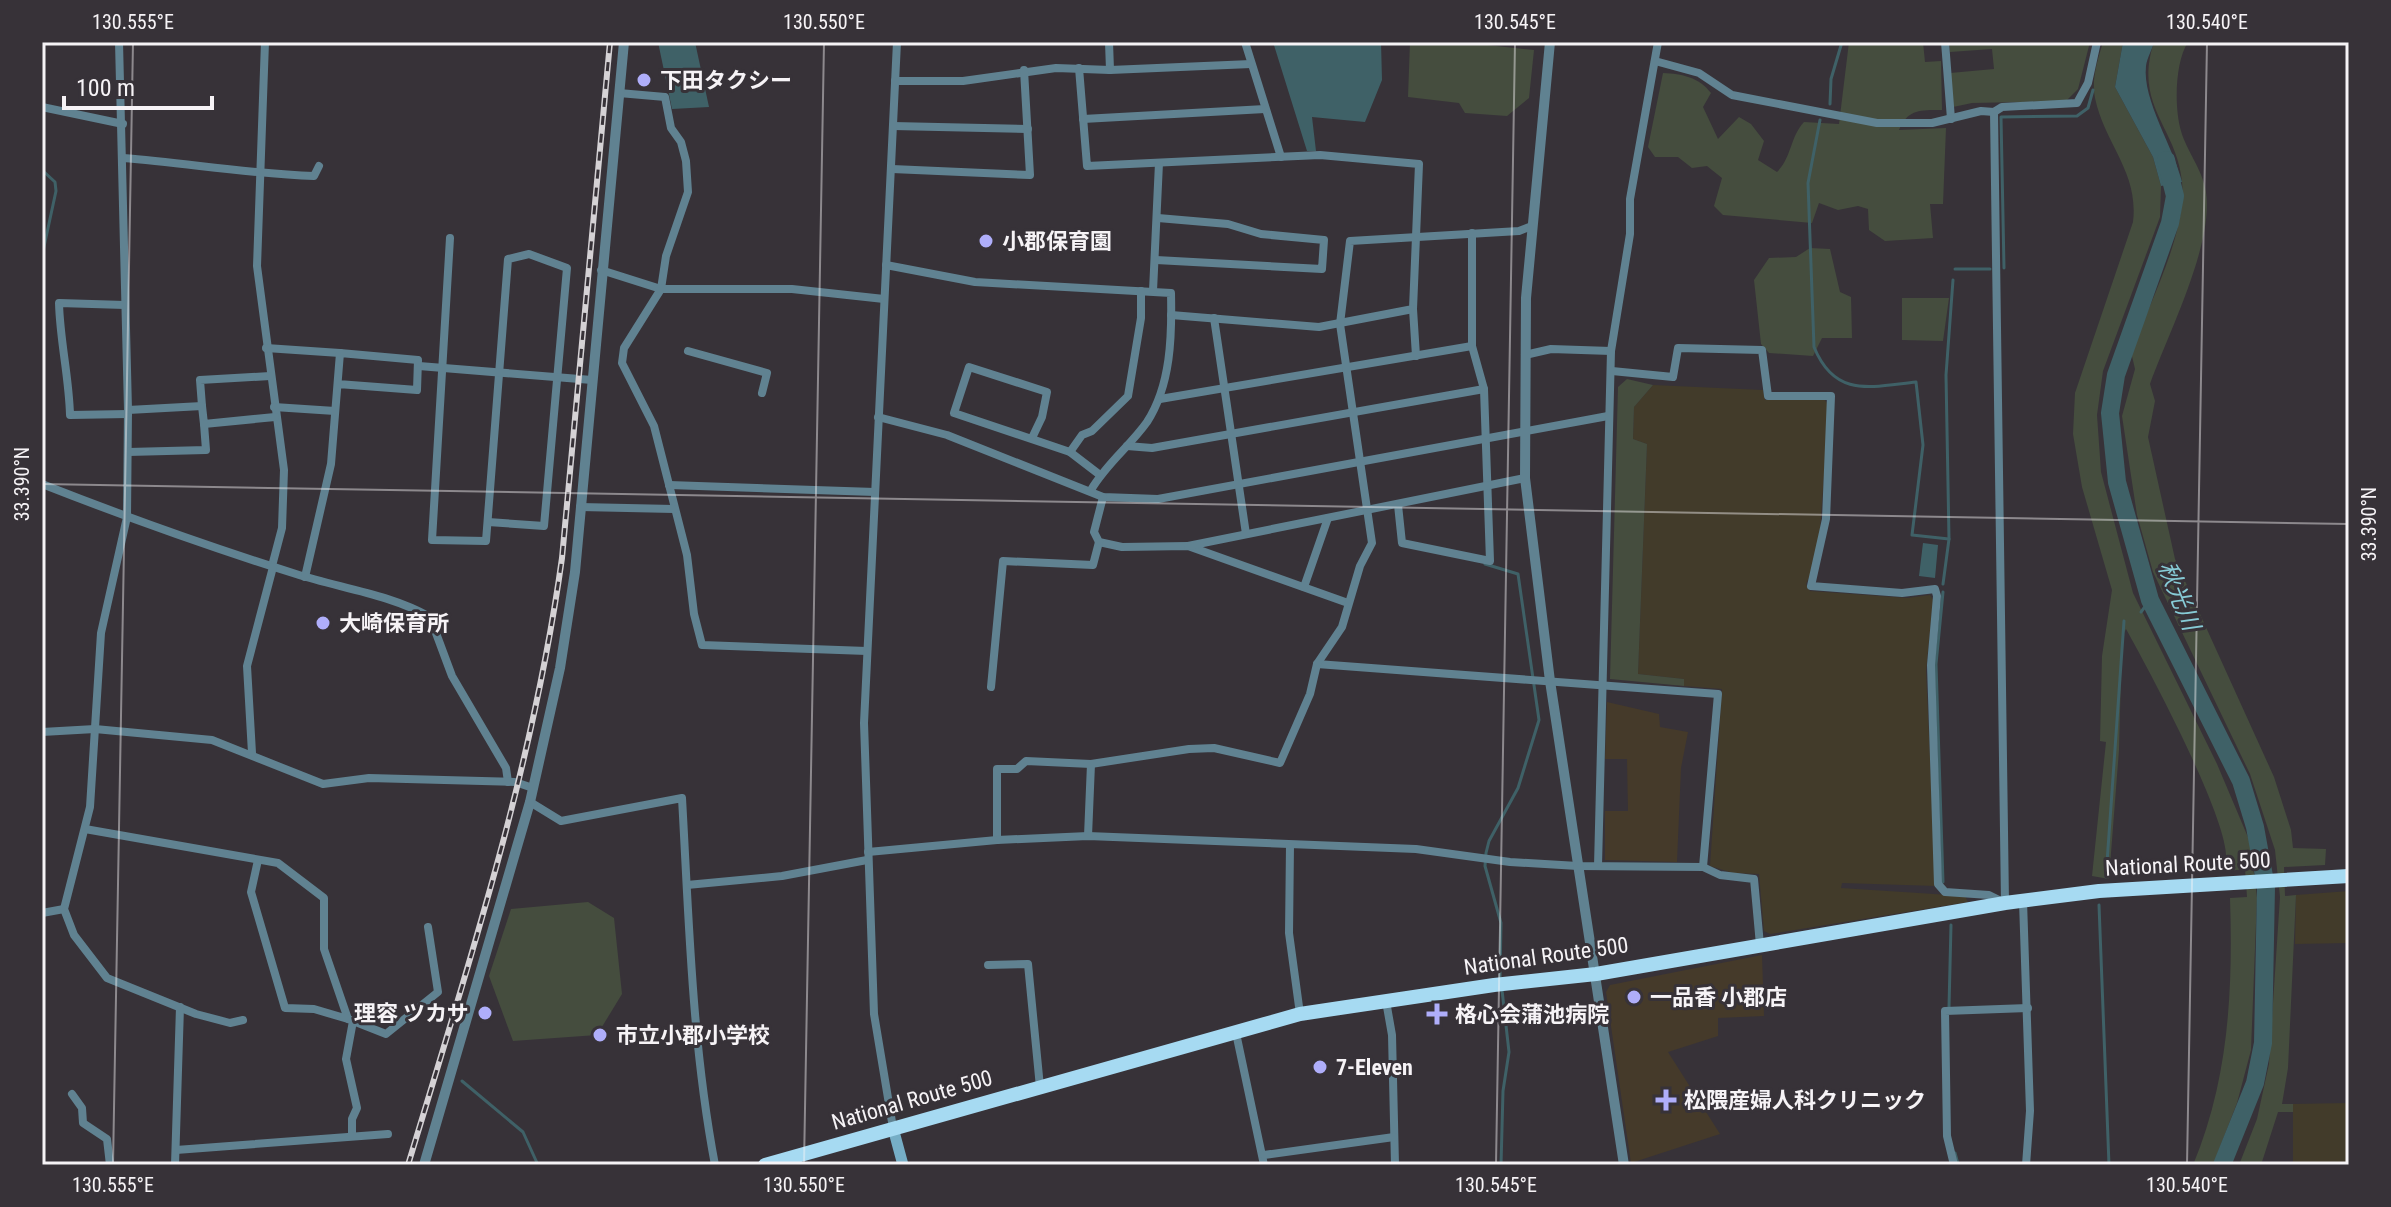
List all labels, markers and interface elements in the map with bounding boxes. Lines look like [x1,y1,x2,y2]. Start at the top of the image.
text: 130.555°E [92,10,174,34]
text: 130.550°E [783,10,865,34]
text: 130.545°E [1474,10,1556,34]
text: 130.540°E [2166,10,2248,34]
scale bar [64,60,212,110]
place label: 下田タクシー [660,68,792,93]
marker: 下田タクシー [635,71,653,89]
text: 100 m [76,74,135,102]
place label: 小郡保育園 [1002,229,1112,254]
marker: 小郡保育園 [977,232,995,250]
text: 33.390°N [10,447,34,521]
text: 33.390°N [2357,487,2381,561]
water label: 秋光川 [2153,557,2207,637]
place label: 大崎保育所 [339,611,449,636]
marker: 大崎保育所 [314,614,332,632]
street label: National Route 500 [2105,847,2271,881]
street label: National Route 500 [1462,932,1630,980]
place label: 一品香 小郡店 [1650,985,1787,1010]
marker: 一品香 小郡店 [1625,988,1643,1006]
place label: 理容 ツカサ [354,1001,469,1026]
place label: 格心会蒲池病院 [1455,1002,1609,1027]
marker: 格心会蒲池病院 [1426,1003,1448,1025]
marker: 理容 ツカサ [476,1004,494,1022]
place label: 市立小郡小学校 [616,1023,770,1048]
marker: 市立小郡小学校 [591,1026,609,1044]
place label: 7-Eleven [1336,1055,1413,1080]
marker: 7-Eleven [1311,1058,1329,1076]
street label: National Route 500 [829,1065,995,1135]
place label: 松隈産婦人科クリニック [1684,1088,1926,1113]
marker: 松隈産婦人科クリニック [1655,1089,1677,1111]
text: 130.555°E [72,1173,154,1197]
text: 130.550°E [763,1173,845,1197]
text: 130.545°E [1455,1173,1537,1197]
text: 130.540°E [2146,1173,2228,1197]

